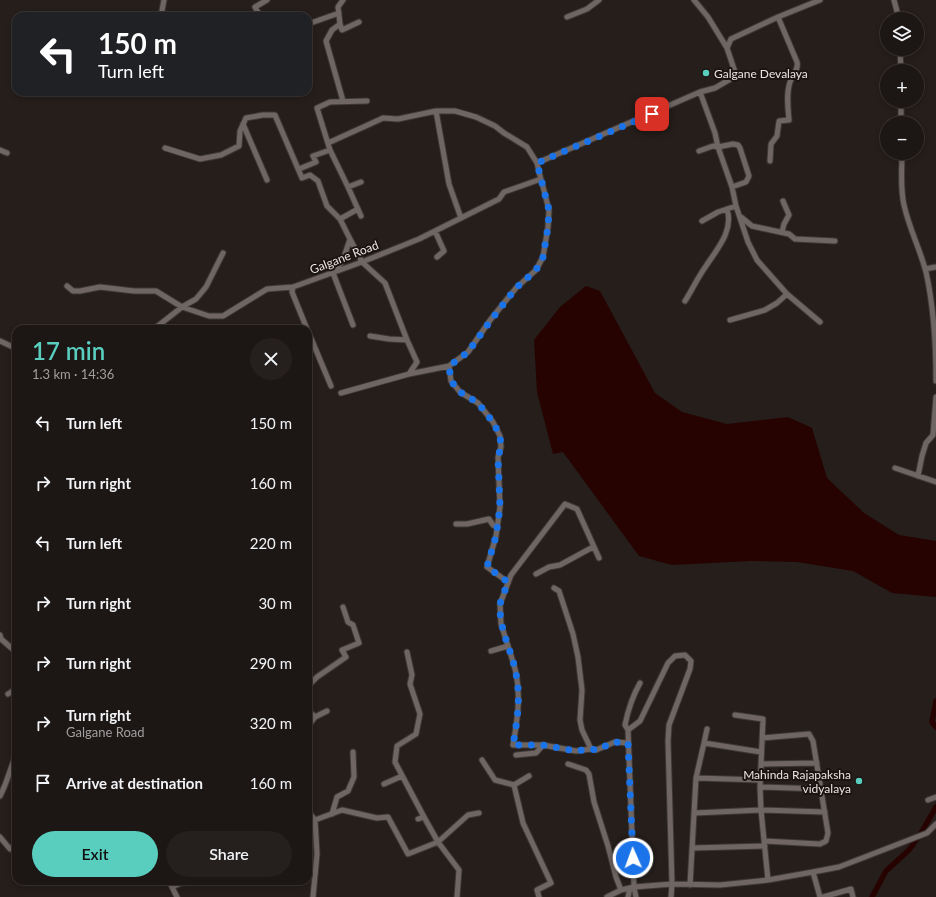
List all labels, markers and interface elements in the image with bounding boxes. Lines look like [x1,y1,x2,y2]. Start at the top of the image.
map controls [880,12,924,160]
button: layers [880,12,924,56]
text: 150 m [98,26,177,60]
icon: left [32,28,84,80]
text: Turn left [98,60,164,82]
button: + [880,64,924,108]
place label: Galgane Devalaya [714,66,808,81]
marker: Galgane Devalaya [701,68,711,78]
pin [635,97,669,131]
icon: arrive [641,103,663,125]
button: − [880,116,924,160]
street label: Galgane Road [307,237,381,277]
text: 17 min [32,336,105,365]
button: close [250,338,292,380]
text: 1.3 km · 14:36 [32,366,114,382]
icon: left [32,412,54,434]
text: Turn left [66,414,122,432]
text: 150 m [250,414,292,432]
icon: right [32,472,54,494]
text: Turn right [66,474,131,492]
text: 160 m [250,474,292,492]
icon: left [32,532,54,554]
text: Turn left [66,534,122,552]
text: 220 m [250,534,292,552]
icon: right [32,592,54,614]
text: Turn right [66,594,131,612]
text: 30 m [258,594,292,612]
icon: right [32,652,54,674]
text: Turn right [66,654,131,672]
text: 290 m [250,654,292,672]
text: Turn right [66,706,131,724]
icon: right [32,712,54,734]
text: 320 m [250,714,292,732]
text: Galgane Road [66,724,145,740]
place label: Mahinda Rajapaksha vidyalaya [743,767,851,796]
icon: arrive [32,772,54,794]
text: Arrive at destination [66,774,203,792]
text: 160 m [250,774,292,792]
marker: Mahinda Rajapaksha vidyalaya [854,776,864,786]
button: Exit [32,831,158,877]
button: Share [166,831,292,877]
position arrow [612,837,654,879]

